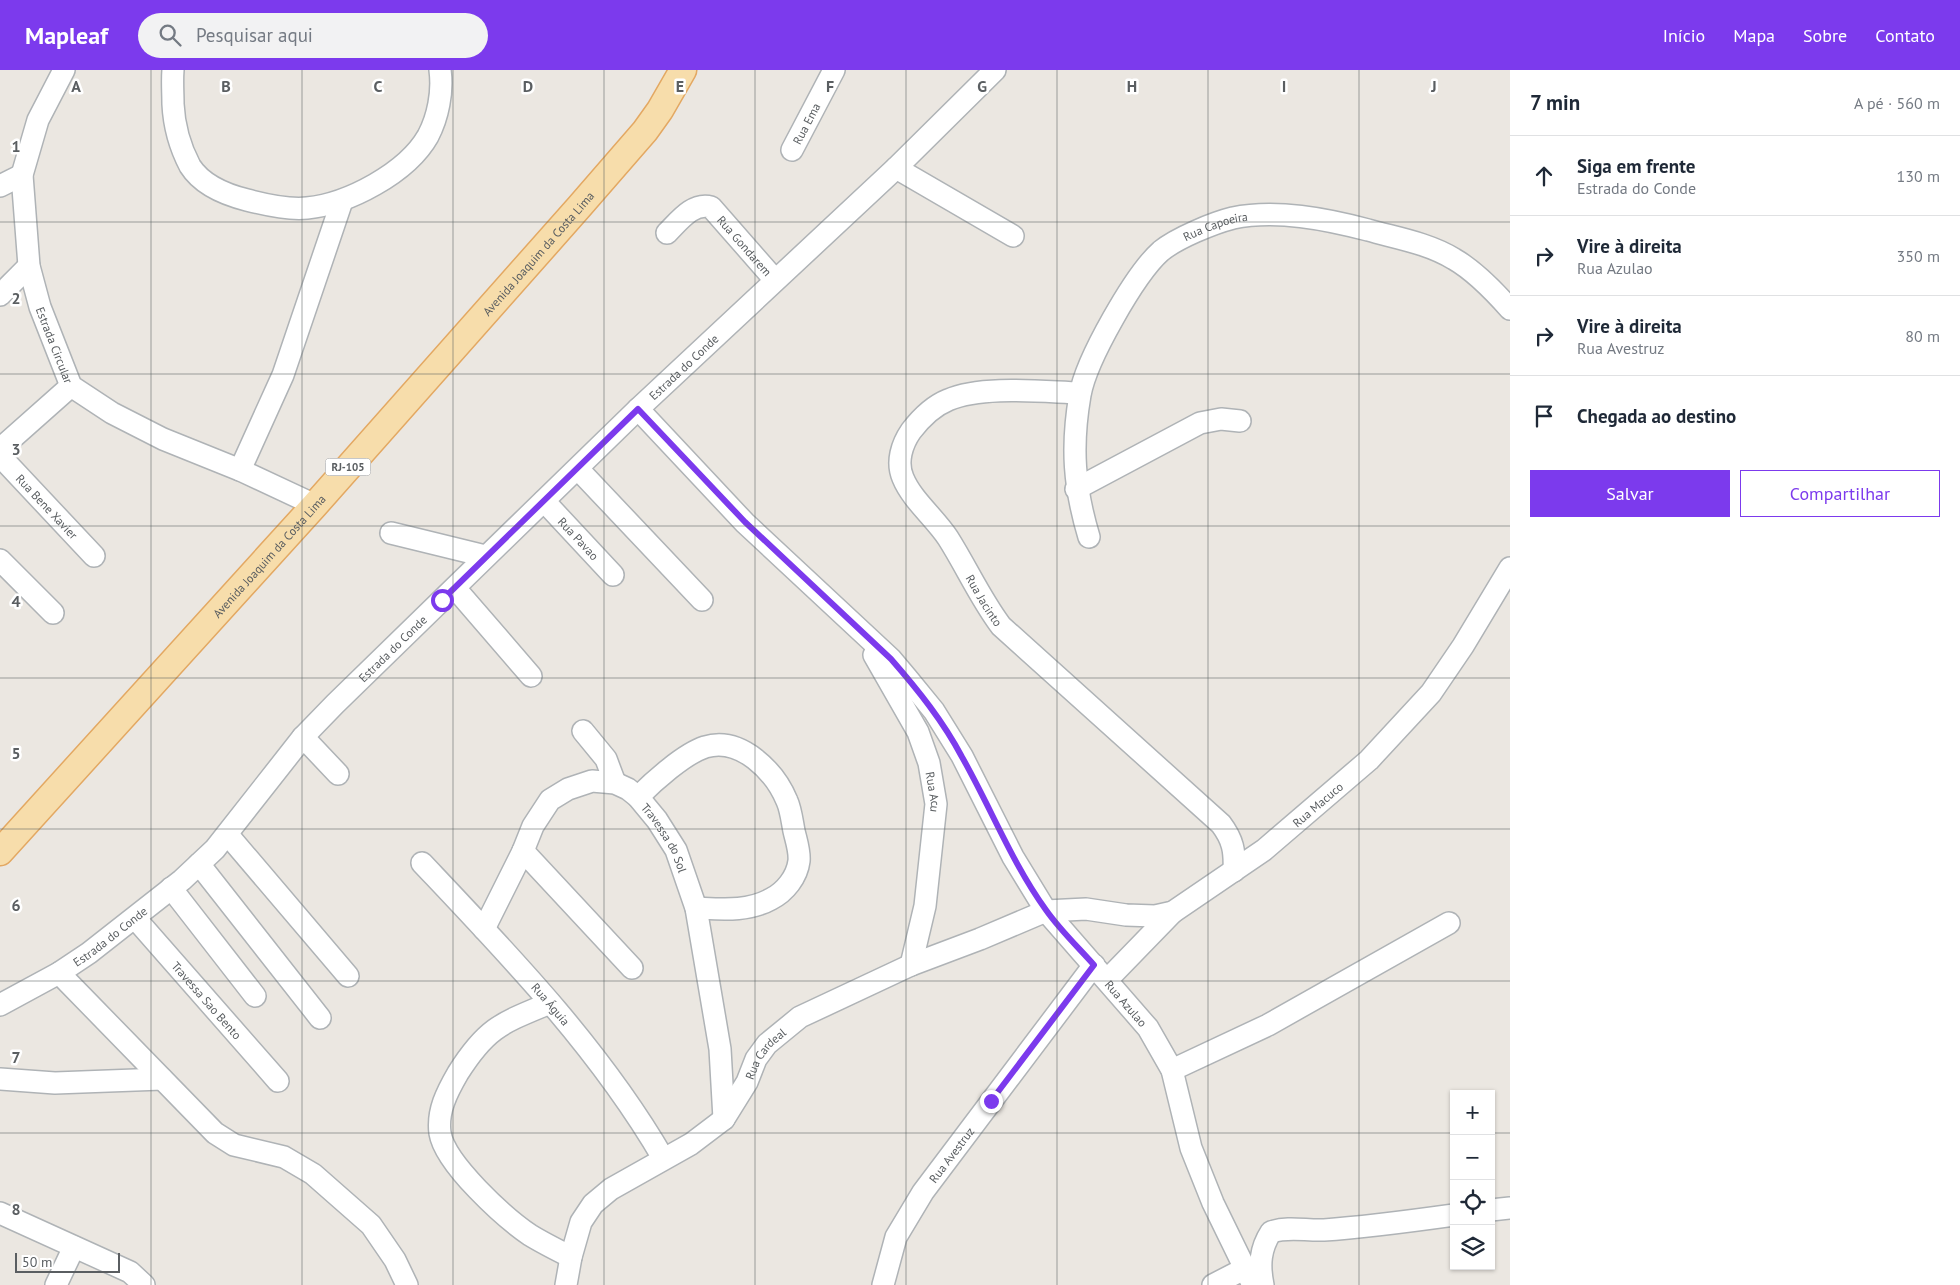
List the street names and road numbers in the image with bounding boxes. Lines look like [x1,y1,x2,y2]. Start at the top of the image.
street label: Rua Ema [789,100,823,147]
street label: Avenida Joaquim da Costa Lima [479,188,597,318]
street label: Rua Capoeira [1180,208,1249,244]
street label: Rua Gondarem [714,212,775,279]
street label: Estrada Circular [33,304,77,385]
street label: Estrada do Conde [646,331,721,403]
road number: RJ-105 [326,458,370,476]
street label: Rua Bene Xavier [13,471,81,542]
street label: Avenida Joaquim da Costa Lima [209,491,328,620]
street label: Rua Pavao [555,514,602,563]
street label: Rua Jacinto [963,572,1006,629]
street label: Estrada do Conde [355,612,430,685]
street label: Rua Acu [923,771,944,813]
street label: Rua Macuco [1289,778,1346,830]
street label: Travessa do Sol [638,800,691,875]
street label: Estrada do Conde [70,903,150,969]
street label: Travessa Sao Bento [169,958,245,1042]
street label: Rua Azulao [1102,977,1151,1029]
street label: Rua Águia [529,979,573,1028]
street label: Rua Cardeal [741,1024,789,1081]
street label: Rua Avestruz [925,1124,977,1185]

